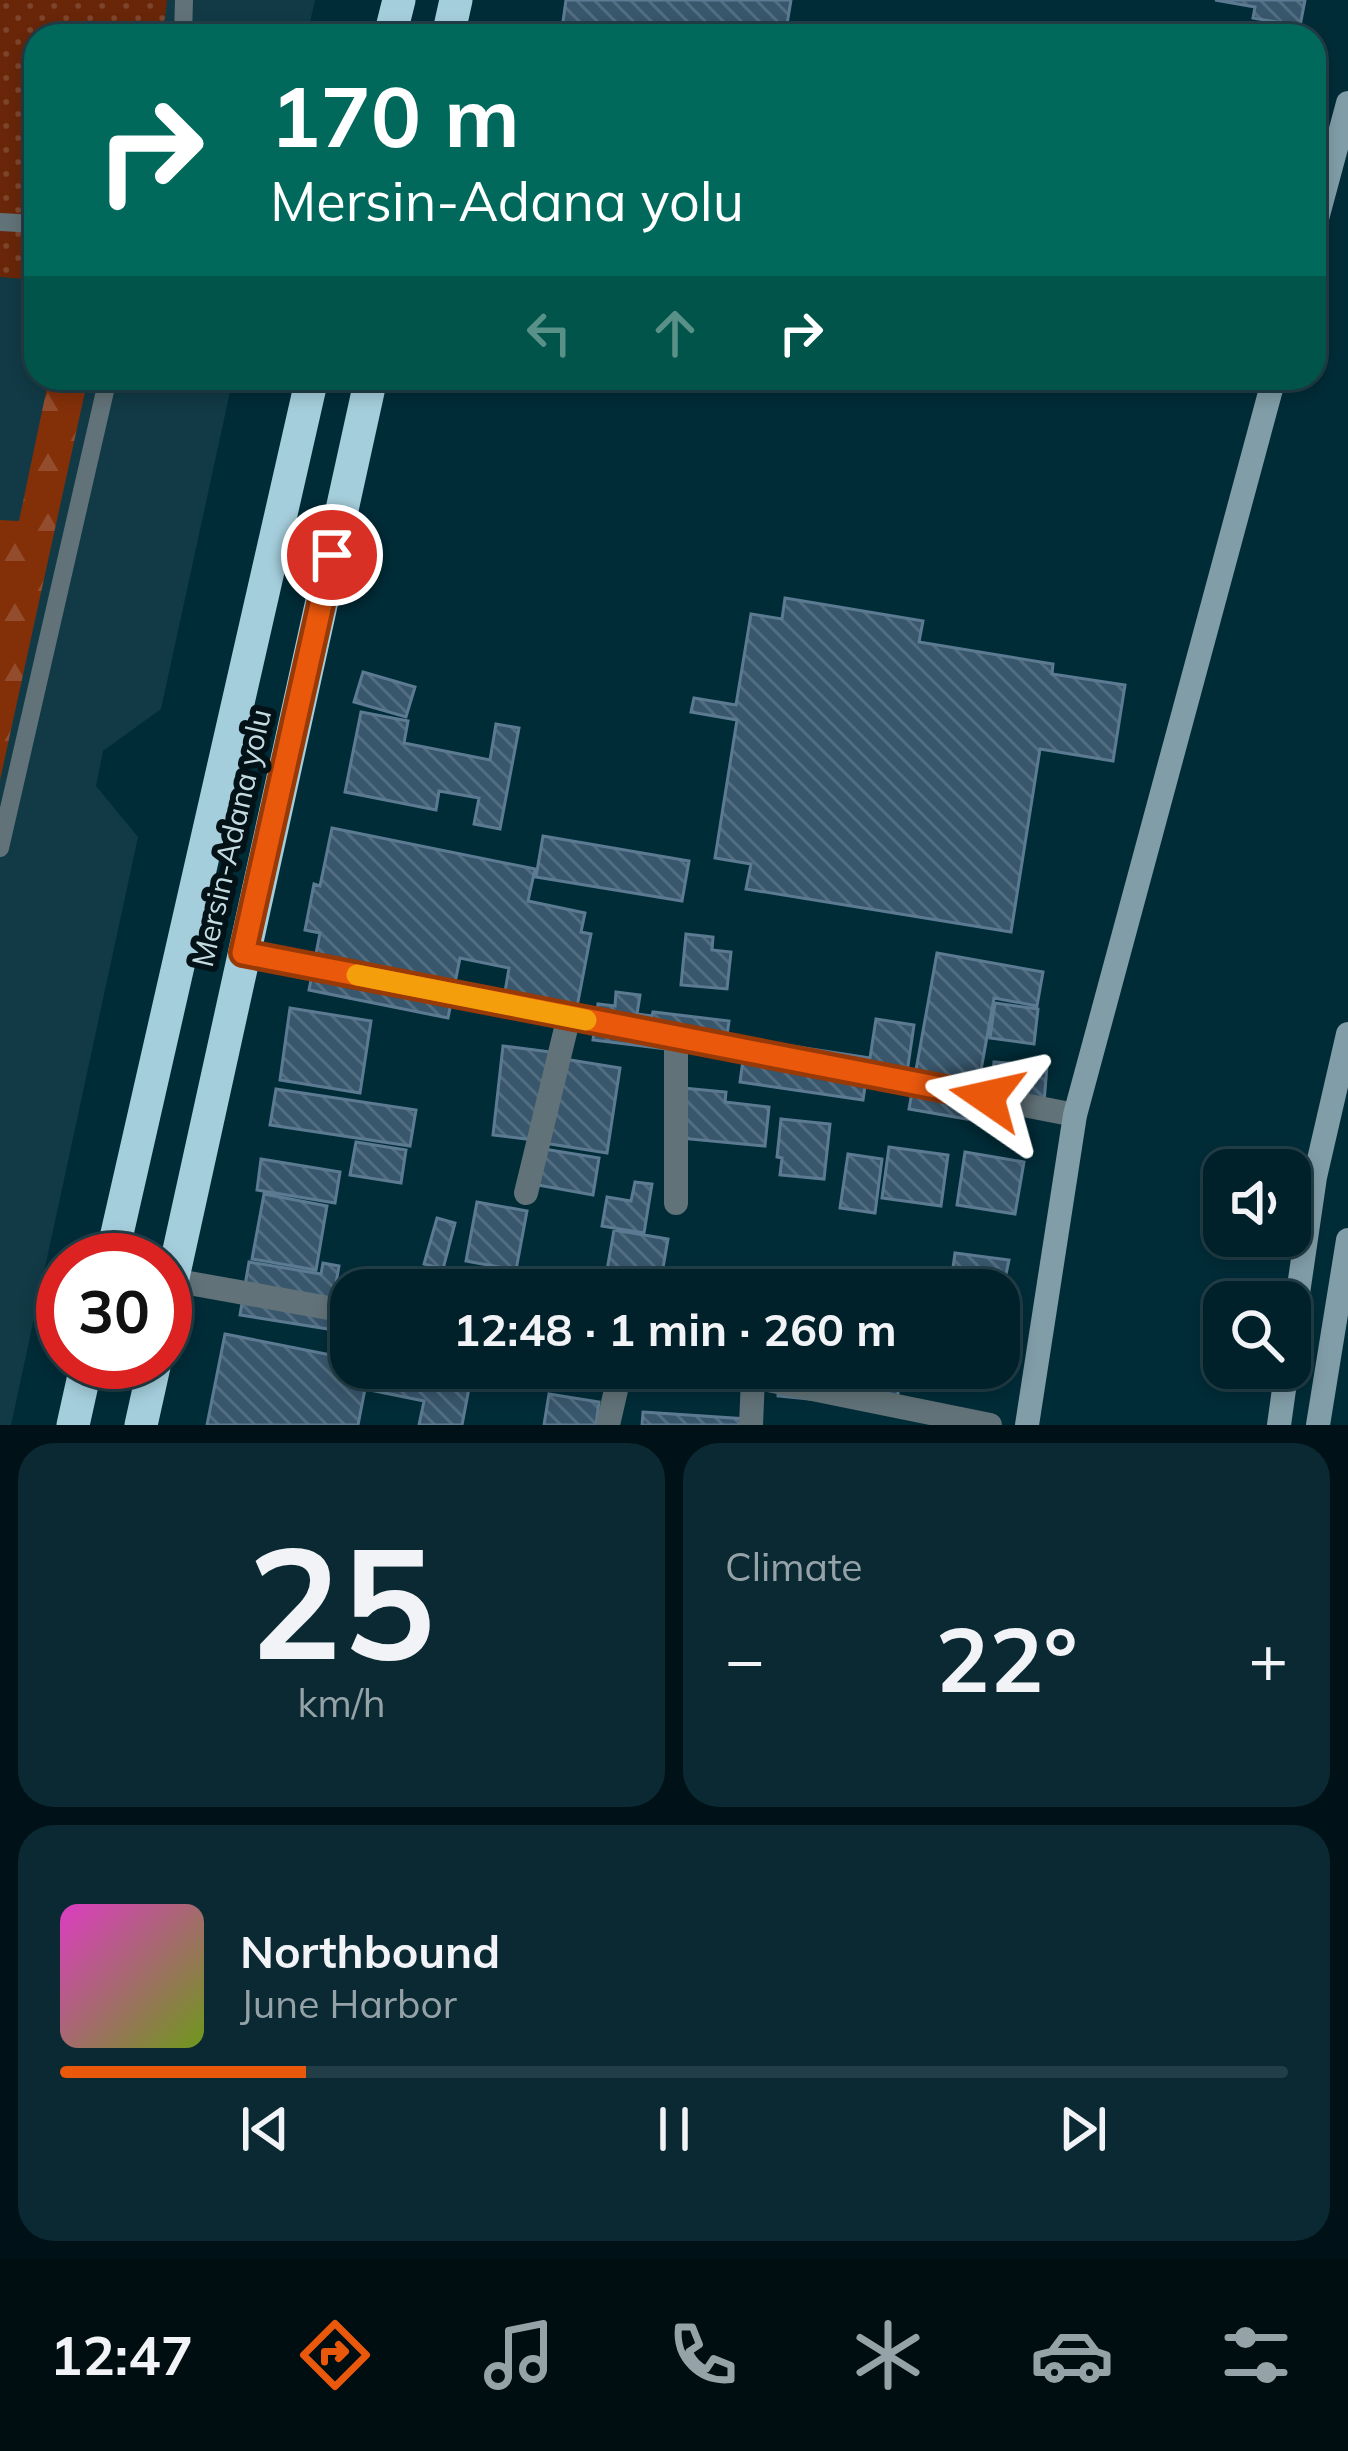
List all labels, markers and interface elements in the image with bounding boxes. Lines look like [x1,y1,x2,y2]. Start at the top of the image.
text: 170 m [270,63,520,168]
icon: right [72,72,228,228]
text: Mersin-Adana yolu [270,167,744,235]
icon: left [516,300,582,366]
icon: ahead [642,300,708,366]
icon: right [768,300,834,366]
pin [281,504,383,606]
icon: arrive [299,522,365,588]
street label: Mersin-Adana yolu [183,705,279,970]
position arrow [924,1034,1050,1160]
map controls [1203,1149,1311,1389]
button: sound [1203,1149,1311,1257]
speed limit sign: 30 [36,1233,192,1389]
button: search [1203,1281,1311,1389]
text: 12:48 · 1 min · 260 m [453,1301,897,1357]
text: 25 [248,1502,435,1698]
text: Climate [725,1542,863,1591]
text: 22° [935,1602,1078,1715]
text: − [725,1617,765,1700]
text: + [1248,1617,1288,1700]
text: km/h [297,1678,386,1727]
text: Northbound [240,1923,500,1979]
text: June Harbor [240,1979,457,2028]
icon: previous [232,2096,298,2162]
icon: pause [641,2096,707,2162]
icon: next [1050,2096,1116,2162]
icon: directions [293,2313,377,2397]
icon: music [477,2313,561,2397]
icon: phone [661,2313,745,2397]
icon: climate [846,2313,930,2397]
icon: car [1030,2313,1114,2397]
icon: filters [1214,2313,1298,2397]
text: 12:47 [50,2321,193,2389]

